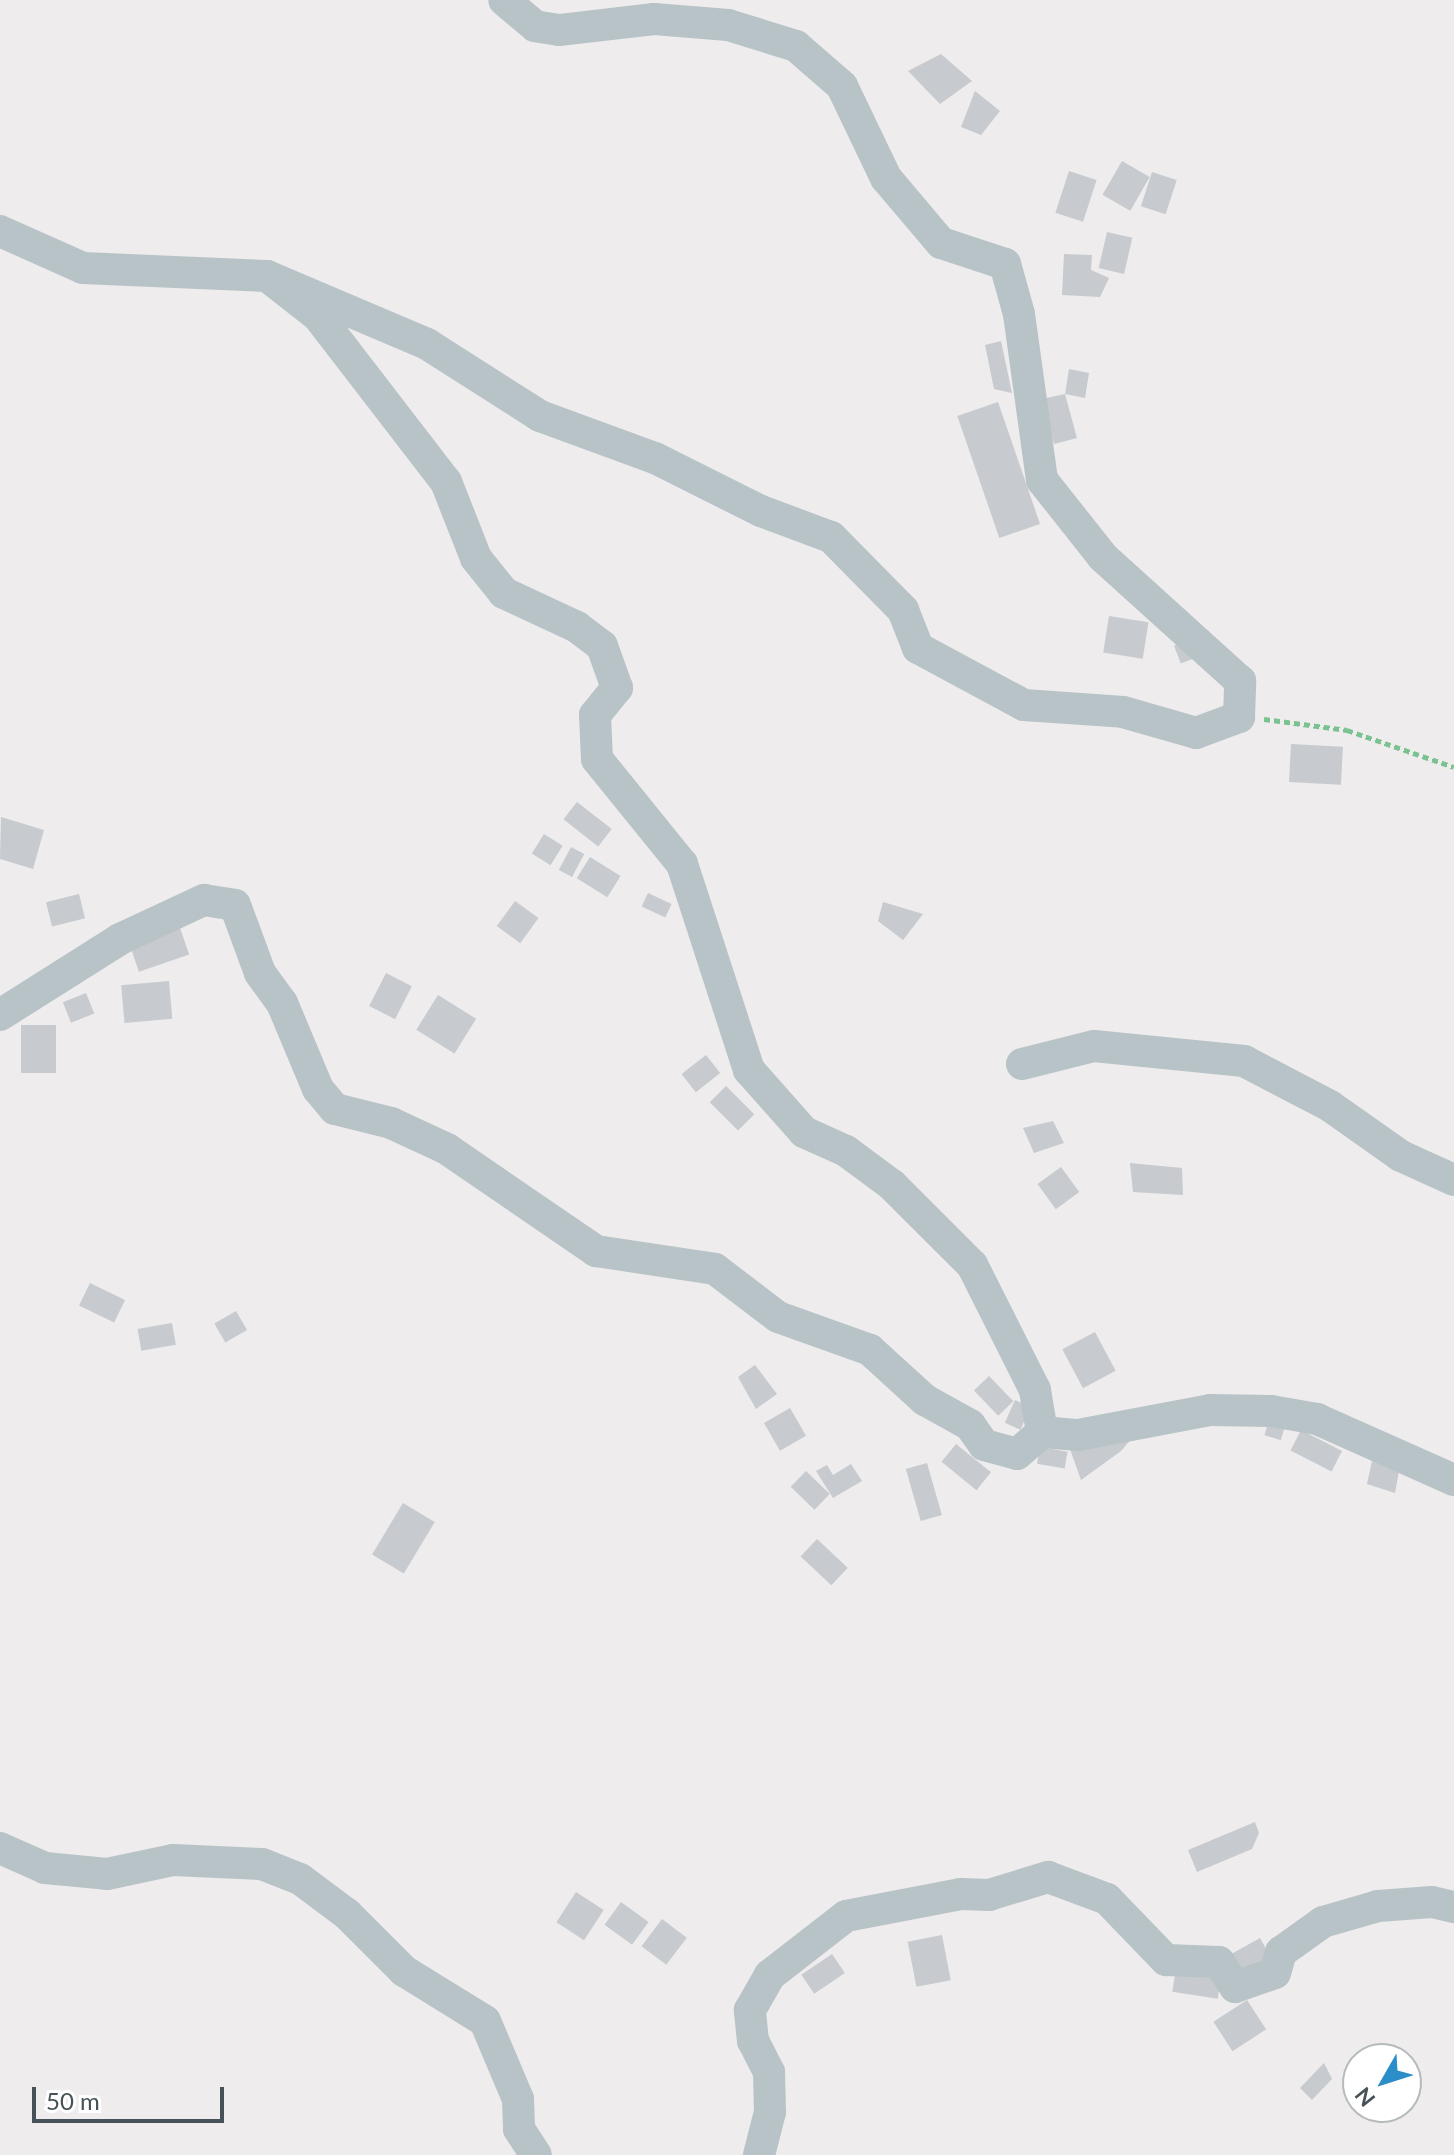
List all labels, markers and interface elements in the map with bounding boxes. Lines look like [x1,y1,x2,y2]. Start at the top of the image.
north arrow [1342,2043,1422,2123]
scale bar [36,2071,228,2121]
text: N [1349,2082,1380,2112]
text: 50 m [46,2086,100,2115]

